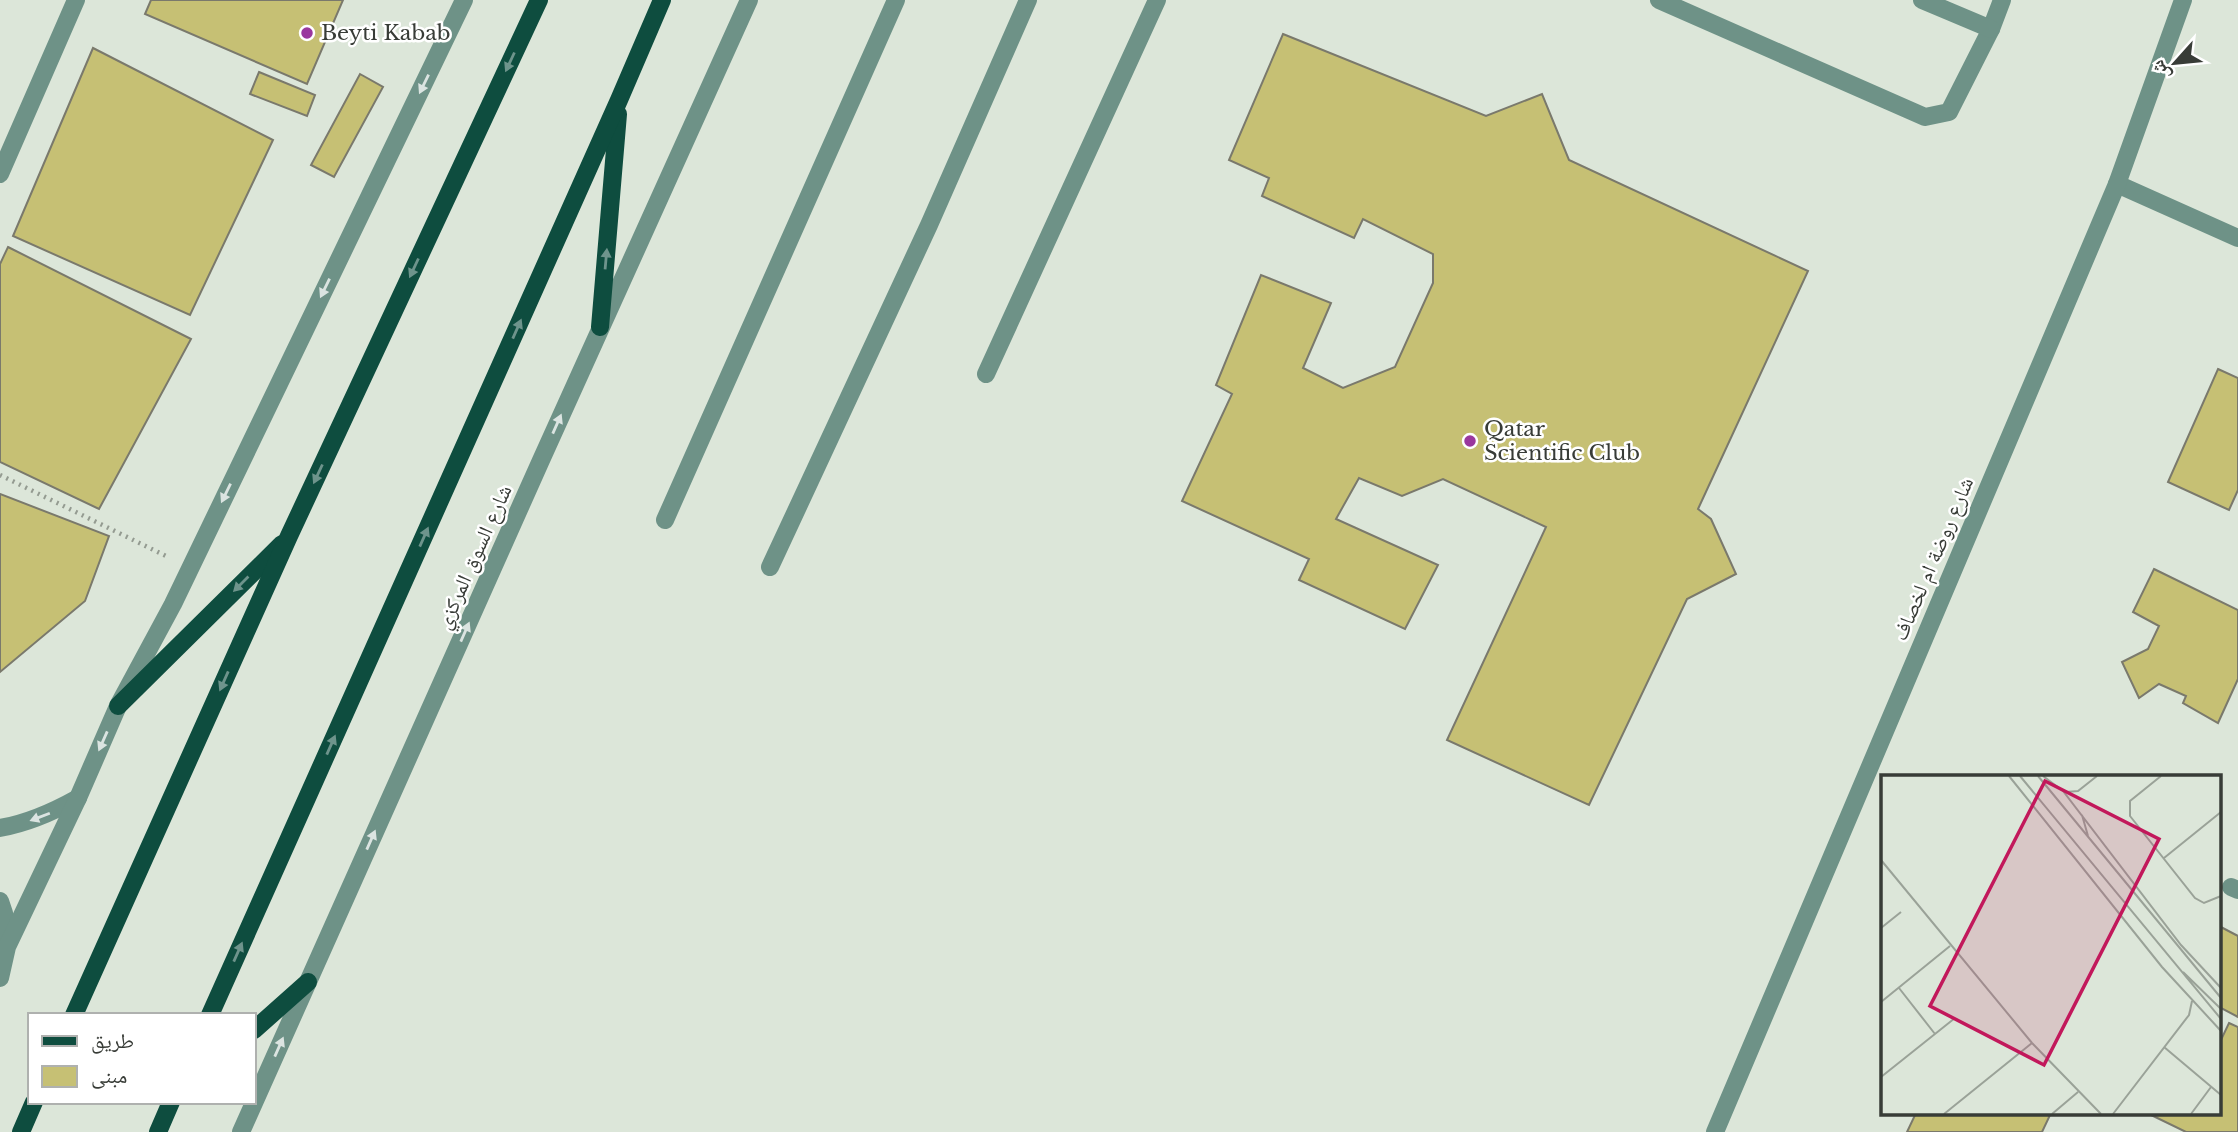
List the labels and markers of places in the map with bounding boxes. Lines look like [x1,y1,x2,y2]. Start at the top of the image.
place label: Beyti Kabab [321,20,451,46]
marker: Beyti Kabab [299,25,315,41]
place label: Qatar Scientific Club [1484,416,1640,466]
marker: Qatar Scientific Club [1462,433,1478,449]

